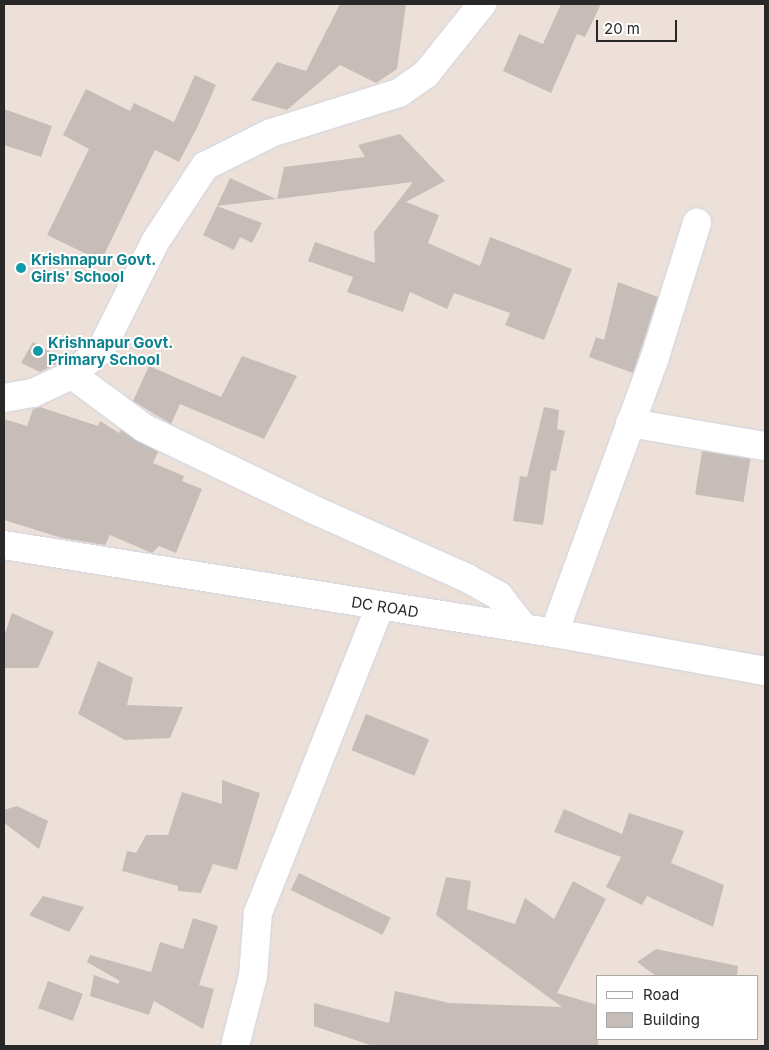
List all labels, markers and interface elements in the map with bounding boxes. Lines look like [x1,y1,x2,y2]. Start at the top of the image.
scale bar [599,10,680,42]
text: 20 m [604,19,640,38]
place label: Krishnapur Govt. Girls' School [31,250,156,285]
marker: Krishnapur Govt. Girls' School [15,262,27,274]
place label: Krishnapur Govt. Primary School [48,333,173,368]
marker: Krishnapur Govt. Primary School [32,345,44,357]
street label: DC ROAD [350,593,420,621]
legend [596,975,759,1040]
text: Road [643,985,679,1004]
text: Building [643,1010,700,1029]

